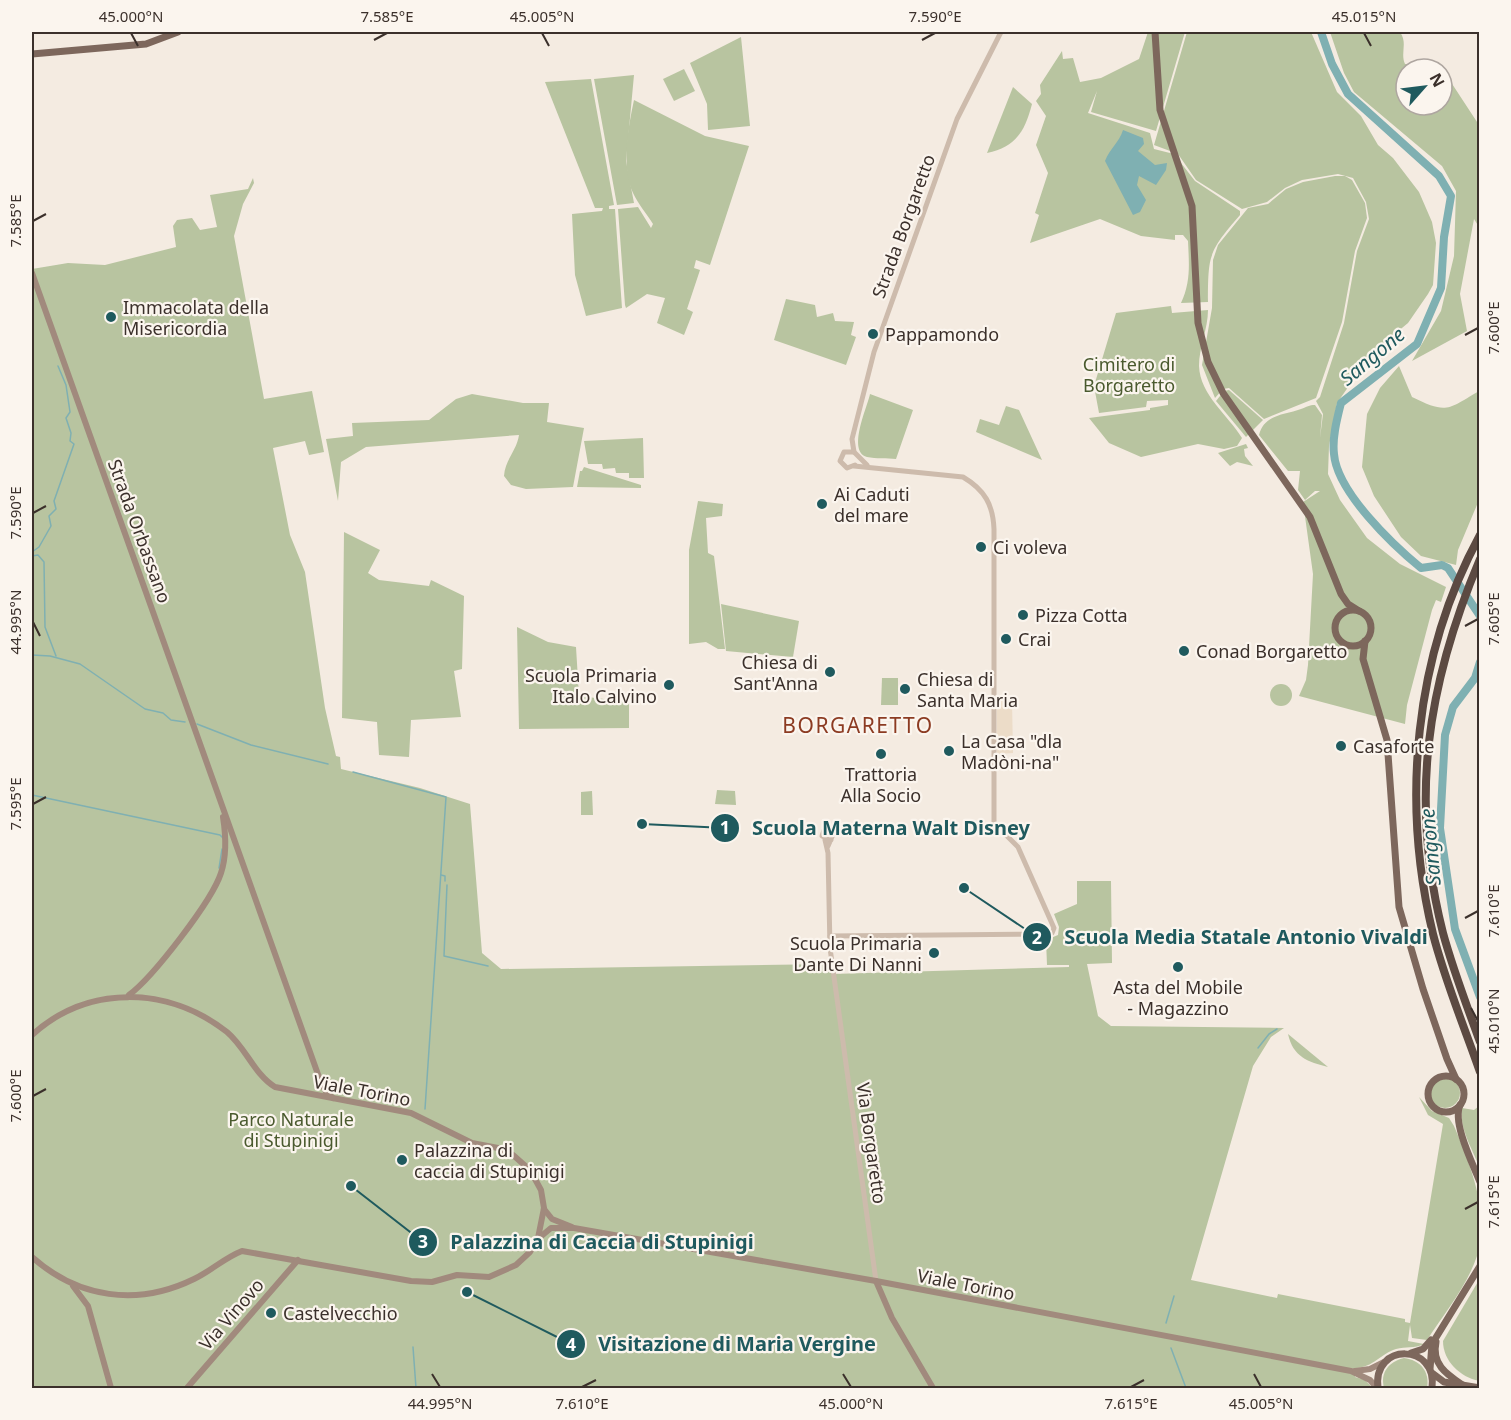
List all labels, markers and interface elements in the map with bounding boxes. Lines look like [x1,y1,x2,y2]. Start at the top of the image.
text: 45.000°N [99,6,163,26]
text: 7.585°E [360,6,414,26]
text: 45.005°N [510,6,574,26]
text: 7.590°E [908,6,962,26]
text: 45.015°N [1332,6,1396,26]
north arrow [1394,57,1454,117]
text: N [1424,69,1450,91]
street label: Strada Borgaretto [866,151,940,301]
text: 7.585°E [5,194,25,248]
place label: Immacolata della Misericordia [123,295,269,340]
text: 7.600°E [1483,301,1503,355]
marker: Immacolata della Misericordia [104,310,118,324]
water label: Sangone [1334,321,1410,391]
place label: Pappamondo [885,322,999,346]
marker: Pappamondo [866,327,880,341]
park label: Cimitero di Borgaretto [1083,352,1175,397]
street label: Strada Orbassano [103,456,177,606]
place label: Ai Caduti del mare [834,482,910,527]
text: 7.590°E [5,486,25,540]
marker: Ai Caduti del mare [815,497,829,511]
place label: Ci voleva [993,535,1067,559]
marker: Ci voleva [974,540,988,554]
text: 44.995°N [5,590,25,654]
text: 7.605°E [1483,592,1503,646]
place label: Pizza Cotta [1035,603,1128,627]
marker: Pizza Cotta [1016,608,1030,622]
place label: Crai [1018,627,1051,651]
marker: Crai [999,632,1013,646]
place label: Conad Borgaretto [1196,639,1347,663]
marker: Conad Borgaretto [1177,644,1191,658]
place label: Chiesa di Sant'Anna [733,650,818,695]
place label: Scuola Primaria Italo Calvino [525,663,657,708]
marker: Chiesa di Sant'Anna [823,665,837,679]
place label: Chiesa di Santa Maria [917,667,1018,712]
marker: Scuola Primaria Italo Calvino [662,678,676,692]
marker: Chiesa di Santa Maria [898,682,912,696]
district label: BORGARETTO [782,711,934,739]
place label: La Casa "dla Madòni-na" [961,729,1062,774]
place label: Casaforte [1353,734,1434,758]
marker: Casaforte [1334,739,1348,753]
marker: La Casa "dla Madòni-na" [942,744,956,758]
marker: Trattoria Alla Socio [874,747,888,761]
place label: Trattoria Alla Socio [841,762,921,807]
text: 7.595°E [5,777,25,831]
water label: Sangone [1413,807,1447,887]
callout: Scuola Materna Walt Disney [710,809,1042,847]
text: Scuola Materna Walt Disney [752,814,1031,841]
text: 1 [720,815,730,839]
text: 7.610°E [1483,884,1503,938]
callout: Scuola Media Statale Antonio Vivaldi [1022,918,1440,956]
text: Scuola Media Statale Antonio Vivaldi [1064,923,1428,950]
text: 2 [1032,925,1042,949]
place label: Scuola Primaria Dante Di Nanni [790,931,922,976]
marker: Scuola Primaria Dante Di Nanni [927,946,941,960]
marker: Asta del Mobile - Magazzino [1171,960,1185,974]
place label: Asta del Mobile - Magazzino [1113,975,1243,1020]
text: 45.010°N [1483,989,1503,1053]
text: 7.600°E [5,1069,25,1123]
street label: Viale Torino [311,1069,413,1111]
street label: Via Borgaretto [852,1081,892,1205]
park label: Parco Naturale di Stupinigi [228,1107,354,1152]
place label: Palazzina di caccia di Stupinigi [414,1138,565,1183]
marker: Palazzina di caccia di Stupinigi [395,1153,409,1167]
text: 7.615°E [1483,1175,1503,1229]
callout: Palazzina di Caccia di Stupinigi [408,1223,765,1261]
text: Palazzina di Caccia di Stupinigi [450,1228,754,1255]
text: 3 [418,1229,428,1253]
street label: Viale Torino [915,1263,1017,1305]
street label: Via Vinovo [193,1273,269,1355]
place label: Castelvecchio [283,1301,398,1325]
marker: Castelvecchio [264,1306,278,1320]
callout: Visitazione di Maria Vergine [556,1325,888,1363]
text: Visitazione di Maria Vergine [598,1330,876,1357]
text: 4 [566,1332,576,1356]
text: 44.995°N [408,1393,472,1413]
text: 7.610°E [555,1393,609,1413]
text: 45.000°N [819,1393,883,1413]
text: 7.615°E [1104,1393,1158,1413]
text: 45.005°N [1229,1393,1293,1413]

